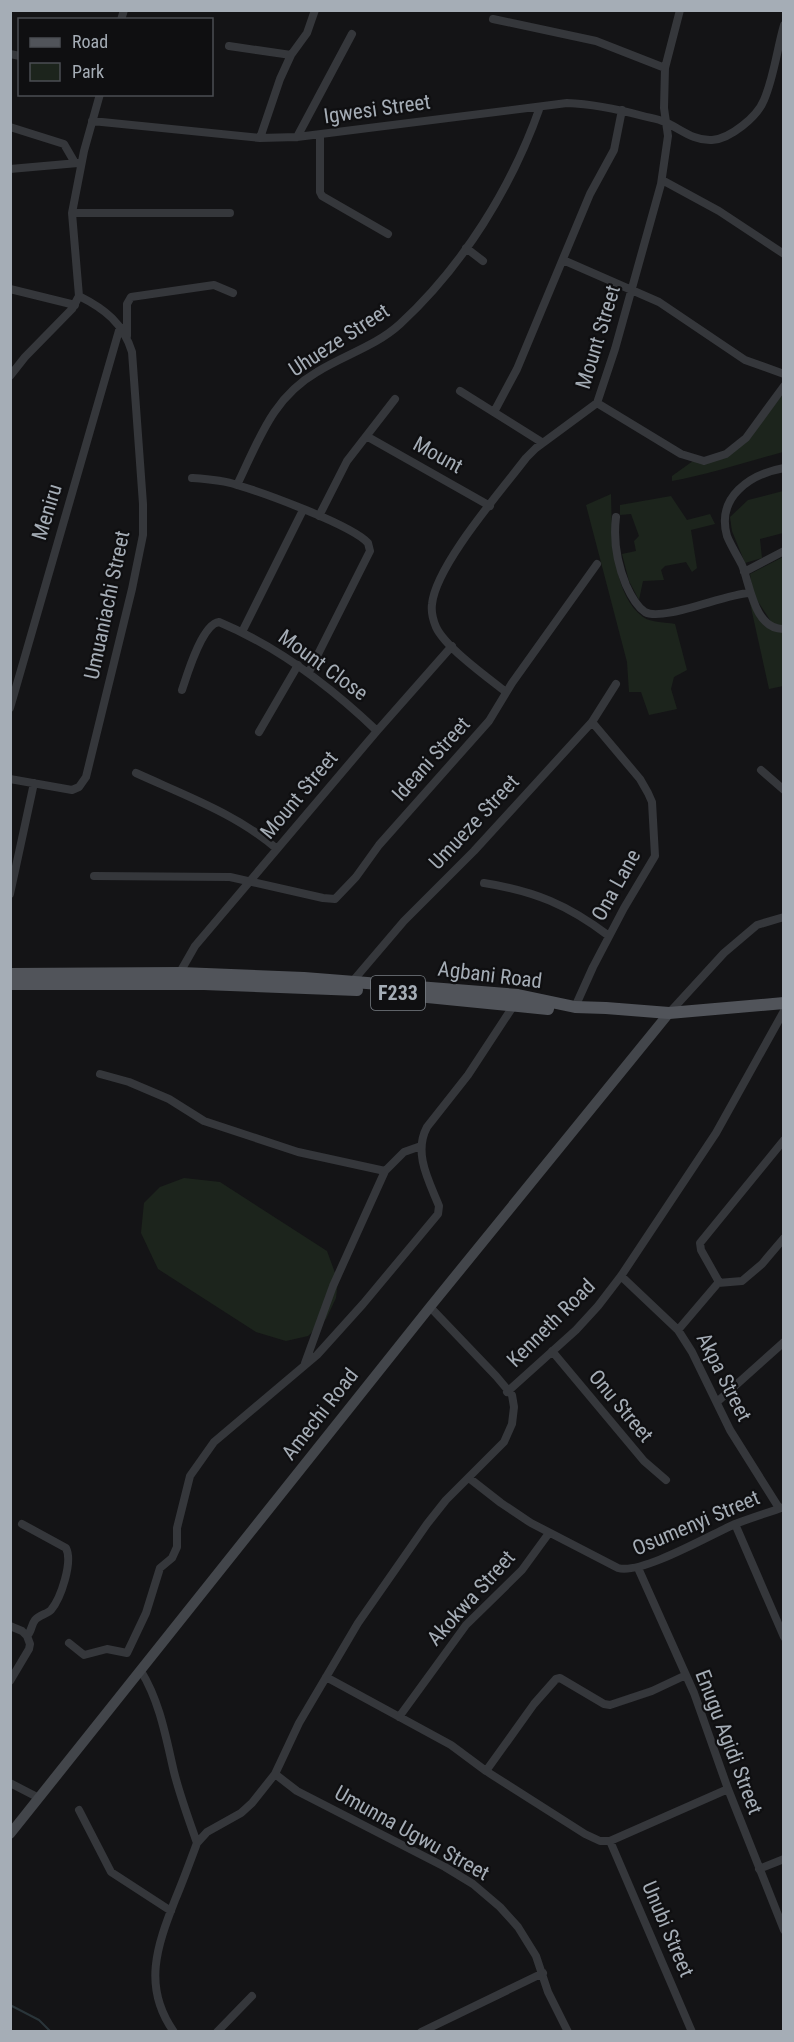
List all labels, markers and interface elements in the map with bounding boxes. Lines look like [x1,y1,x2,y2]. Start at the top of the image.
legend [18,18,213,96]
text: Road [72,31,108,52]
text: Park [72,61,104,82]
street label: Igwesi Street [322,90,432,128]
street label: Mount Street [571,282,625,392]
street label: Uhueze Street [284,299,394,381]
street label: Mount [409,432,467,478]
street label: Meniru [27,481,67,543]
street label: Umuaniachi Street [80,528,134,682]
street label: Mount Close [274,625,372,705]
street label: Ideani Street [387,712,475,806]
street label: Mount Street [255,746,343,844]
street label: Umueze Street [424,770,524,874]
street label: Ona Lane [587,845,645,925]
street label: Agbani Road [436,957,544,993]
road number: F233 [371,976,425,1010]
street label: Kenneth Road [502,1274,600,1372]
street label: Akpa Street [692,1329,756,1425]
street label: Amechi Road [277,1363,363,1465]
street label: Onu Street [584,1365,658,1447]
street label: Osumenyi Street [629,1485,763,1561]
street label: Akokwa Street [422,1546,520,1650]
street label: Enugu Agidi Street [690,1666,768,1818]
street label: Umunna Ugwu Street [331,1781,493,1885]
street label: Unubi Street [637,1878,699,1980]

